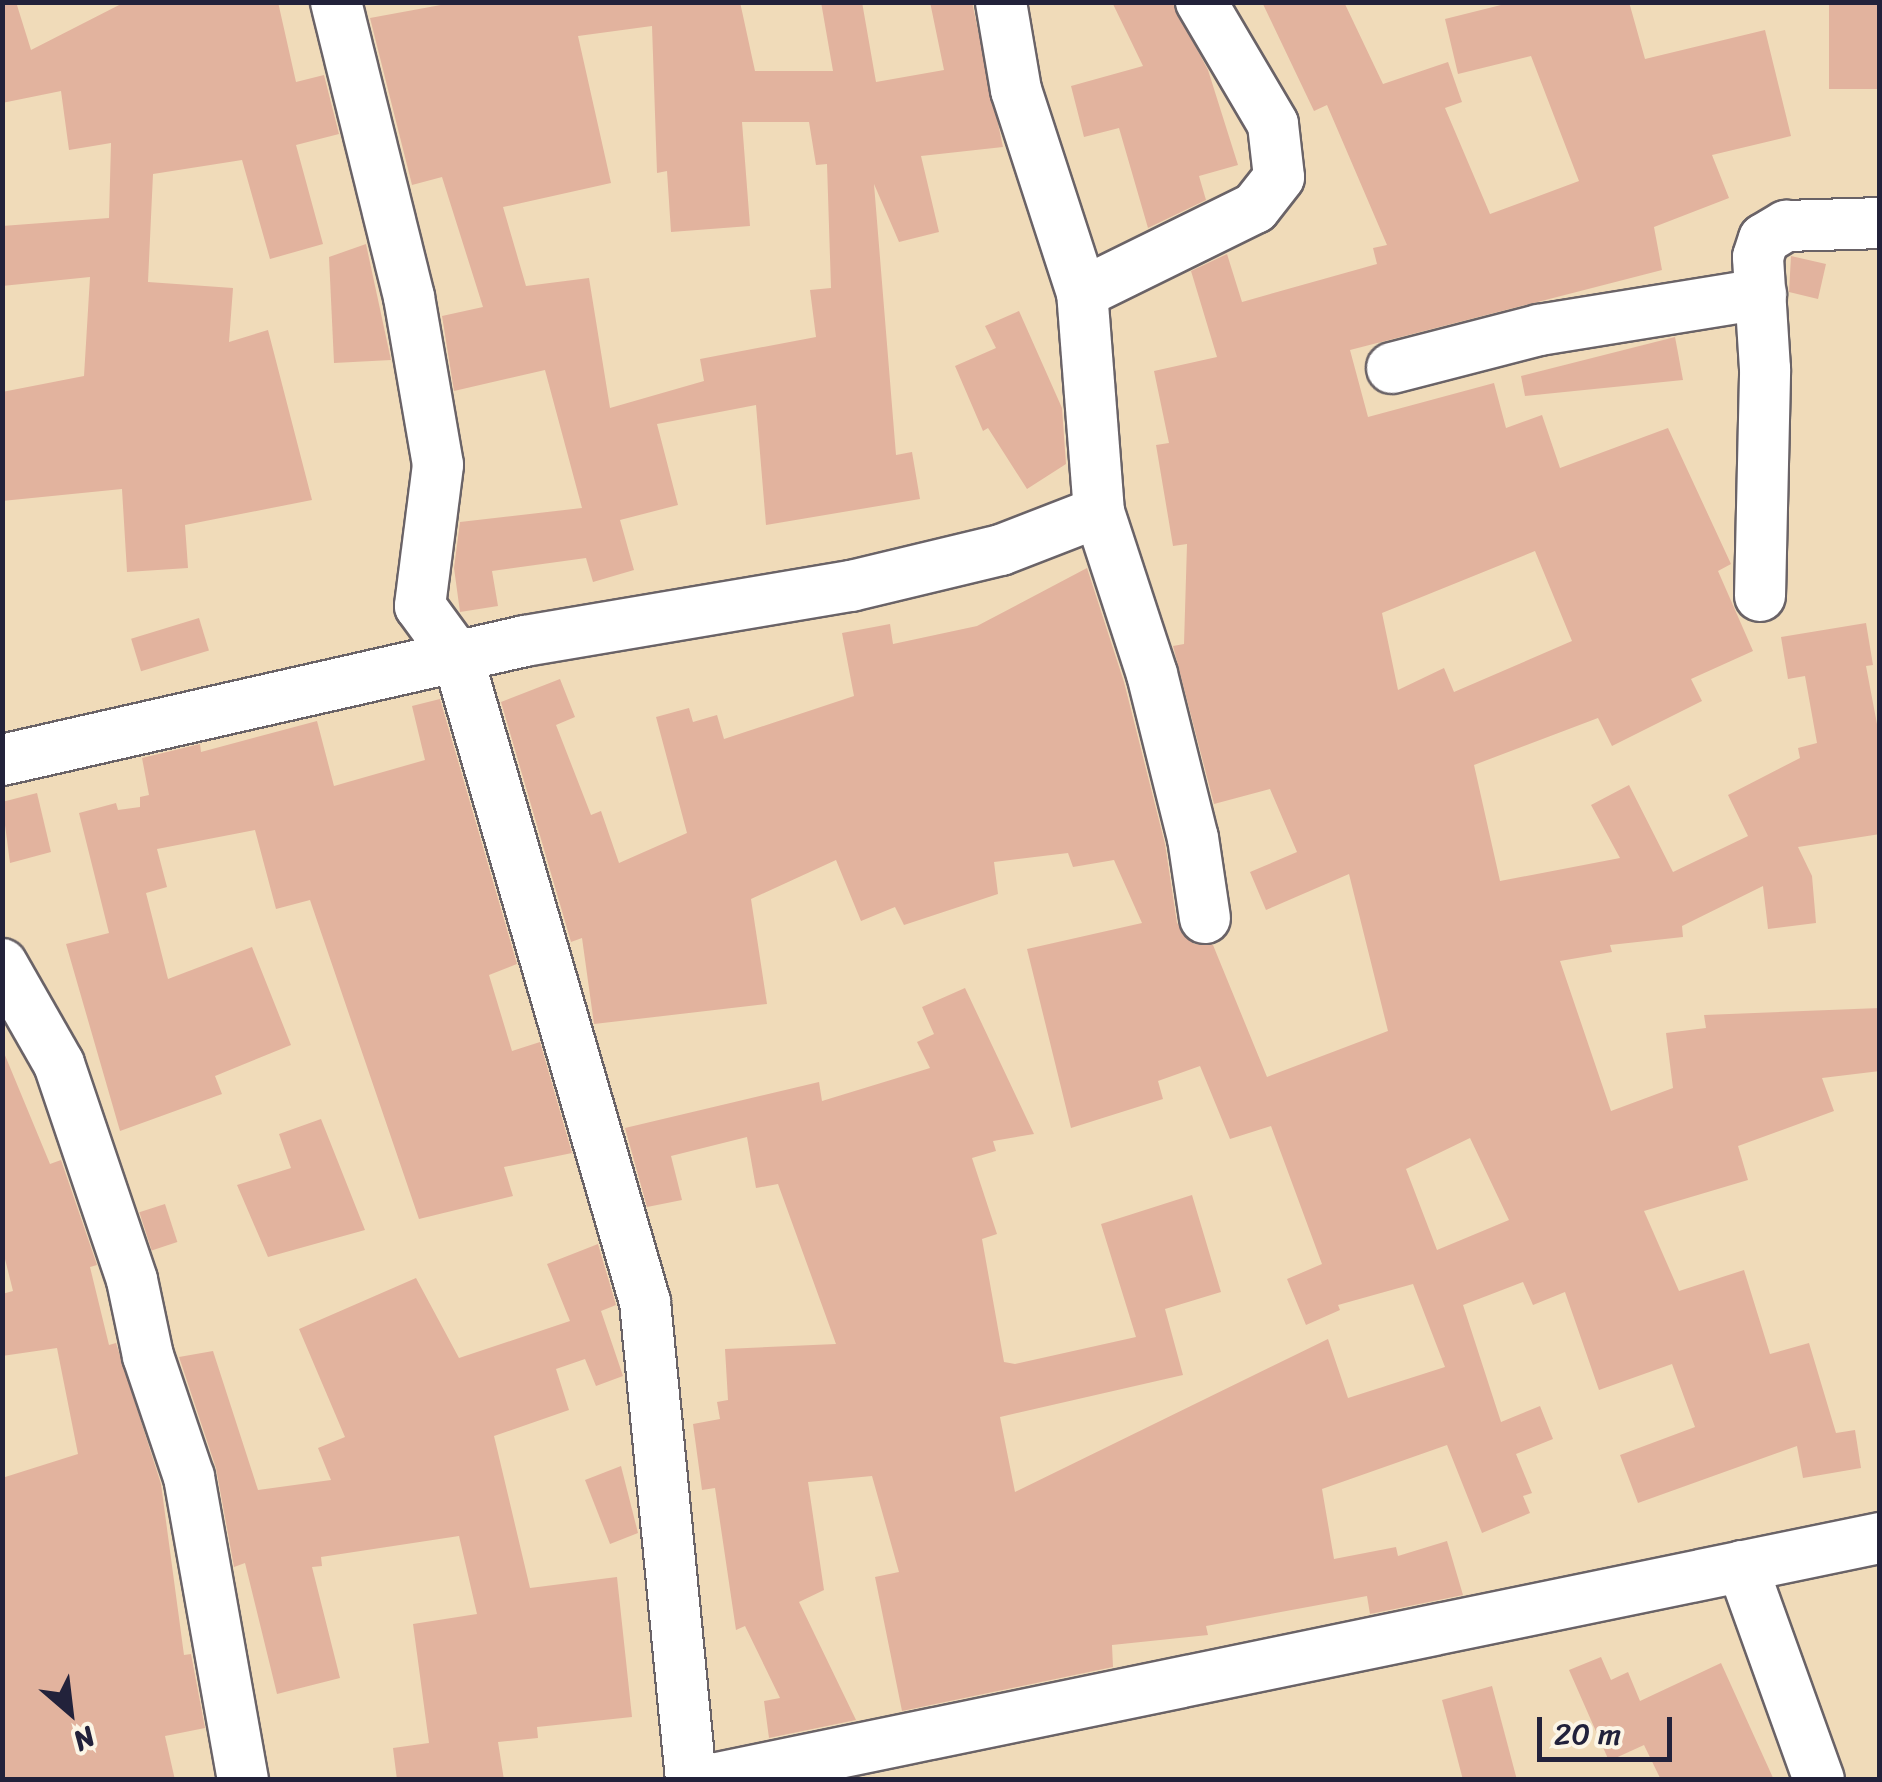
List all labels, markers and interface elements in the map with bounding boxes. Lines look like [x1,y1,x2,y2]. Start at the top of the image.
north arrow [20,1662,120,1762]
scale bar [1542,1697,1677,1759]
text: 20 m [1554,1707,1621,1761]
text: N [64,1713,104,1765]

